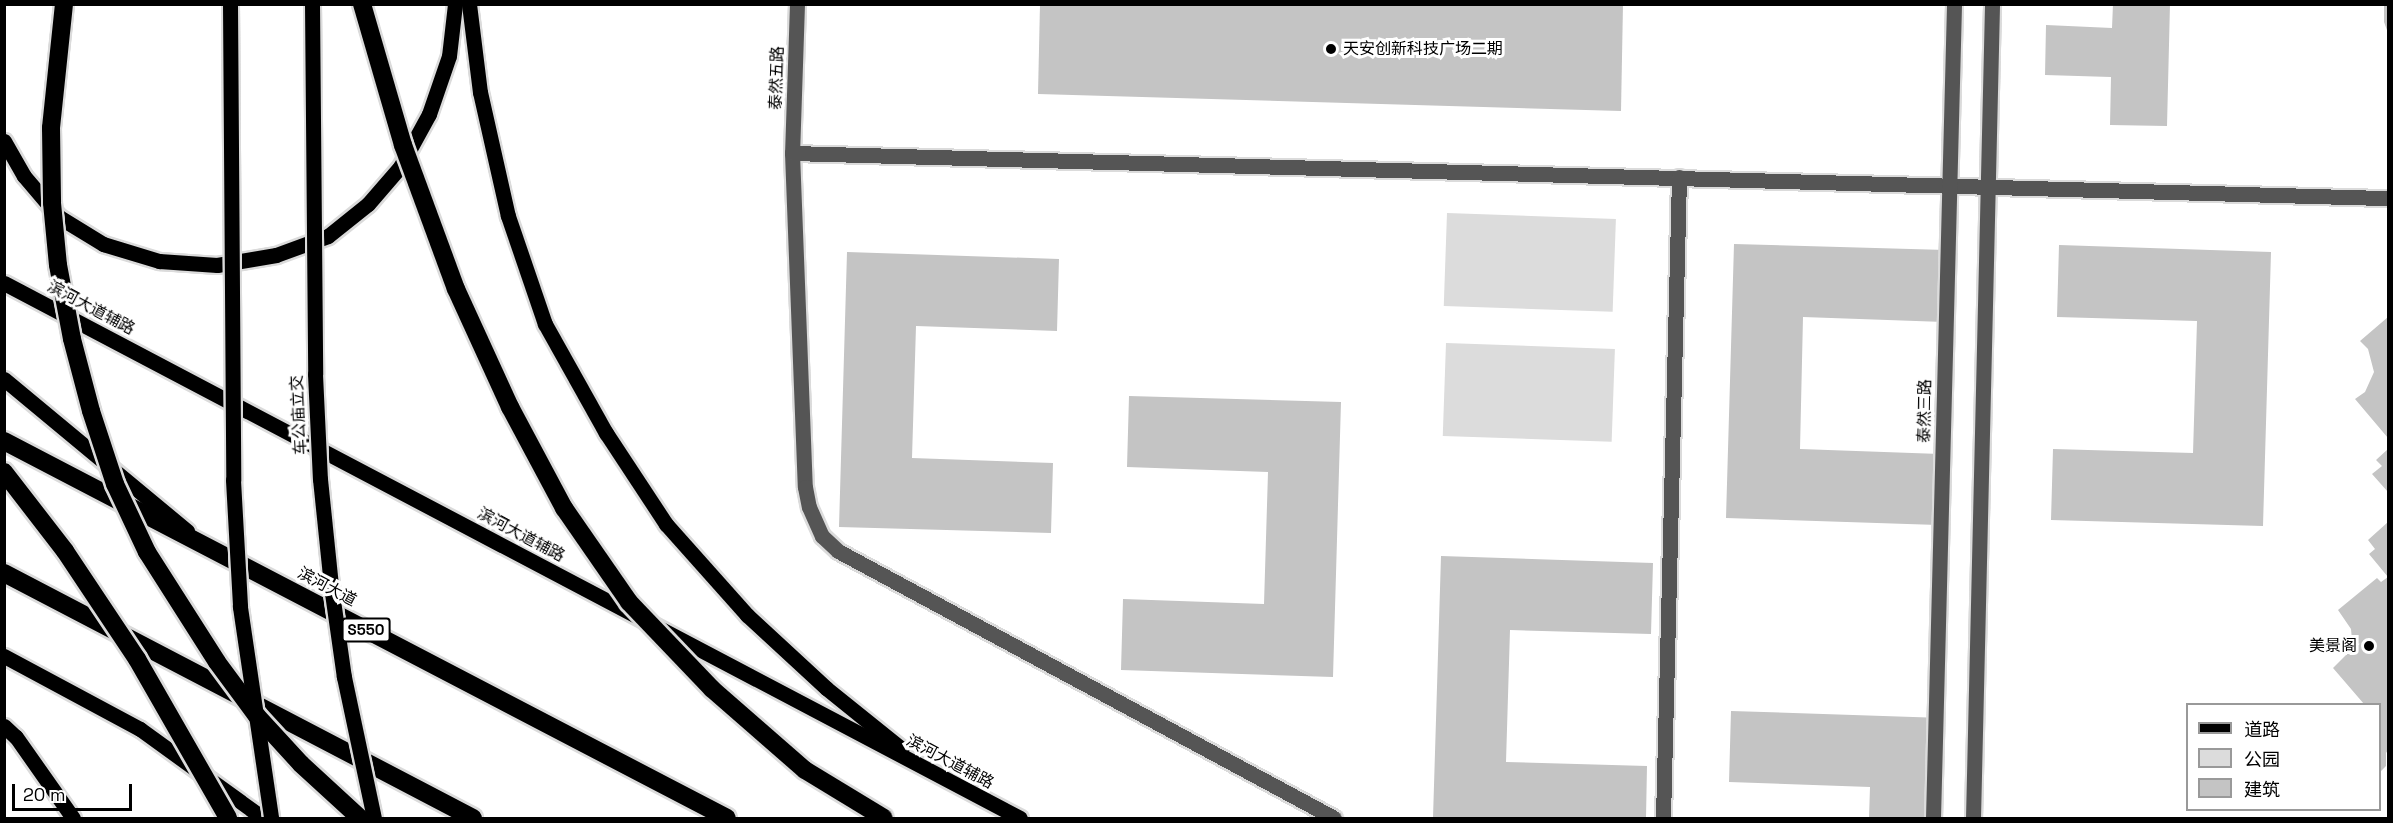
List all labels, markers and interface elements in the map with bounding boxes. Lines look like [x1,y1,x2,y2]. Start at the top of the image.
place label: 天安创新科技广场二期 [1343,39,1503,59]
marker: 天安创新科技广场二期 [1324,42,1338,56]
street label: 泰然五路 [766,46,788,110]
street label: 滨河大道辅路 [44,277,138,339]
street label: 车公庙立交 [287,375,311,455]
street label: 泰然三路 [1915,379,1935,443]
street label: 滨河大道辅路 [474,504,568,566]
street label: 滨河大道 [294,564,360,610]
road number: S550 [340,618,392,642]
place label: 美景阁 [2309,636,2357,656]
marker: 美景阁 [2362,639,2376,653]
legend [2186,703,2381,811]
text: 道路 [2244,718,2280,741]
street label: 滨河大道辅路 [903,731,997,793]
text: 公园 [2244,748,2280,771]
scale bar [15,772,135,810]
text: 建筑 [2244,778,2280,801]
text: 20 m [23,783,66,806]

